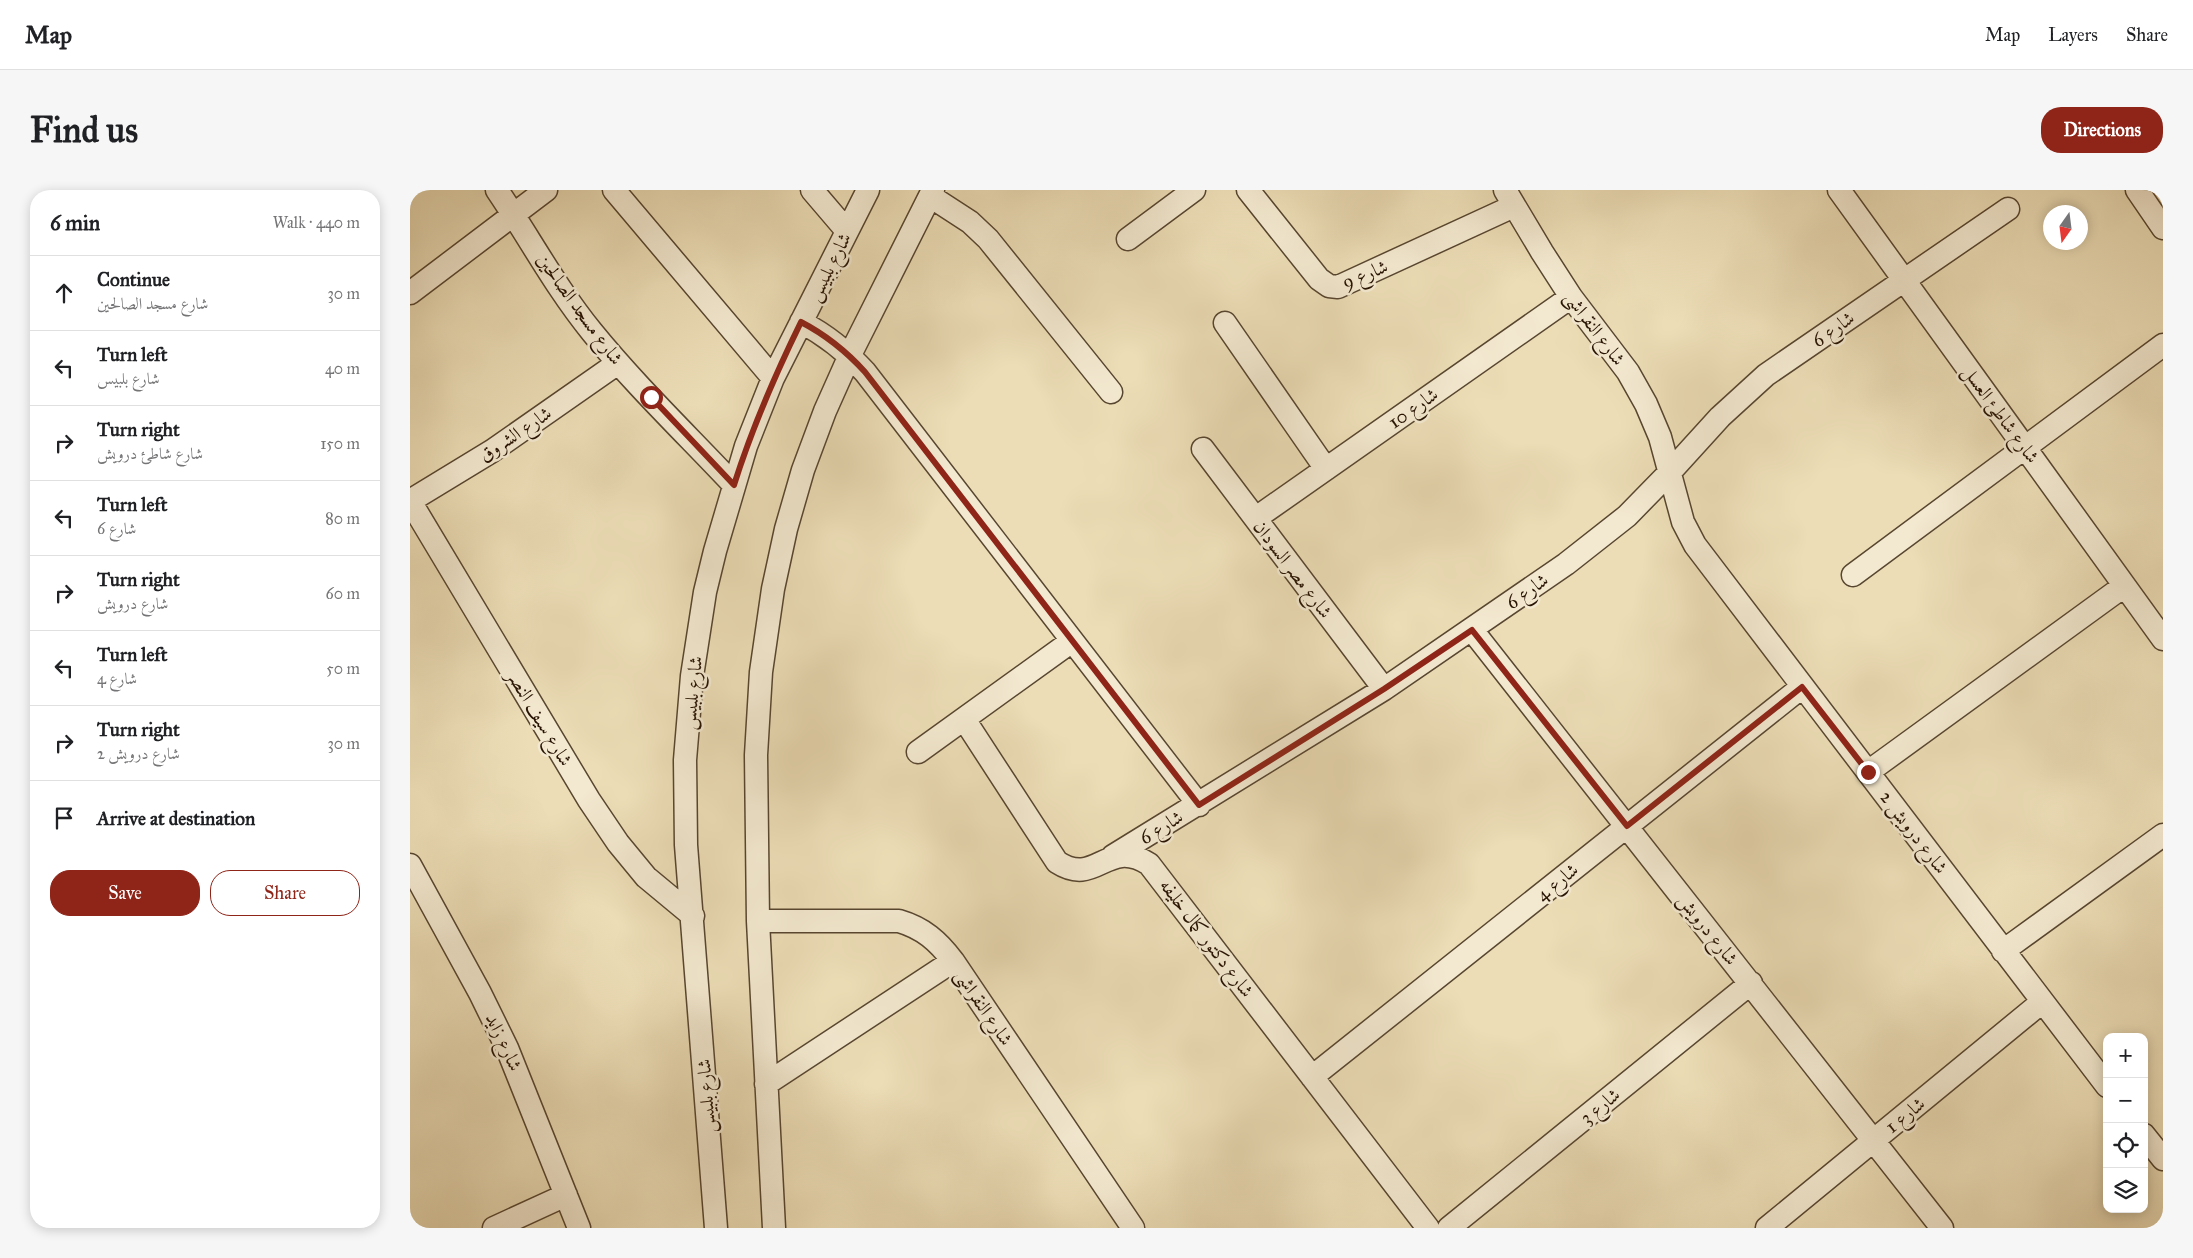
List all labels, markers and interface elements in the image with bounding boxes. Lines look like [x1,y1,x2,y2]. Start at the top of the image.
text: Map [25,20,72,50]
text: Map [1985,24,2020,46]
text: Layers [2048,24,2098,46]
text: Share [2126,24,2168,46]
button: Directions [2041,107,2163,153]
text: Find us [30,109,138,152]
north arrow [2043,205,2088,250]
text: 6 min [50,210,100,236]
text: Walk · 440 m [273,213,360,232]
street label: شارع بلبيس [802,229,860,307]
street label: شارع مسجد الصالحين [529,249,628,372]
street label: شارع 9 [1339,254,1393,297]
text: Continue [97,268,170,291]
icon: ahead [50,279,78,307]
text: 30 m [327,284,360,303]
street label: شارع النقراشى [1556,286,1630,372]
text: شارع مسجد الصالحين [97,294,208,313]
street label: شارع 6 [1807,306,1861,355]
text: Turn left [97,343,167,366]
icon: left [50,354,78,382]
text: 40 m [325,359,360,378]
street label: شارع شاطئ العسل [1954,360,2044,470]
text: شارع بلبيس [97,369,160,388]
street label: شارع 10 [1384,383,1445,437]
route start [640,386,663,409]
street label: شارع الشروق [474,401,558,470]
text: Turn right [97,418,180,441]
icon: right [50,429,78,457]
text: 150 m [320,434,360,453]
text: شارع شاطئ درويش [97,444,203,463]
text: Turn left [97,493,167,516]
icon: left [50,504,78,532]
text: 80 m [325,509,360,528]
street label: شارع مصر السودان [1245,515,1337,625]
text: شارع 6 [97,519,136,538]
text: Turn right [97,568,180,591]
street label: شارع 6 [1501,568,1555,617]
icon: right [50,579,78,607]
text: 60 m [326,584,360,603]
text: شارع درويش [97,594,168,613]
text: Turn left [97,643,167,666]
icon: left [50,654,78,682]
street label: شارع بلبيس [677,655,711,732]
text: 50 m [326,659,360,678]
street label: شارع سيف النصر [498,664,578,772]
text: شارع 4 [97,669,137,688]
text: Turn right [97,718,180,741]
icon: right [50,729,78,757]
text: 30 m [327,734,360,753]
text: شارع درويش 2 [97,744,180,763]
route end [1857,761,1880,784]
street label: شارع درويش 2 [1872,786,1953,881]
icon: arrive [50,804,78,832]
street label: شارع 6 [1135,805,1189,852]
text: Arrive at destination [97,807,255,830]
street label: شارع 4 [1531,858,1585,909]
button: Save [50,870,200,916]
button: Share [210,870,360,916]
street label: شارع دكتور كمال خليفه [1152,874,1259,1004]
street label: شارع درويش [1670,889,1743,972]
street label: شارع النقراشى [947,964,1018,1052]
street label: شارع زايد [477,1009,527,1076]
map controls [2103,1033,2148,1213]
button: + [2103,1033,2148,1078]
street label: شارع بلبيس [692,1058,724,1134]
button: − [2103,1078,2148,1123]
street label: شارع 3 [1575,1083,1627,1132]
street label: شارع 1 [1880,1092,1932,1141]
button: locate [2103,1123,2148,1168]
button: layers [2103,1168,2148,1213]

